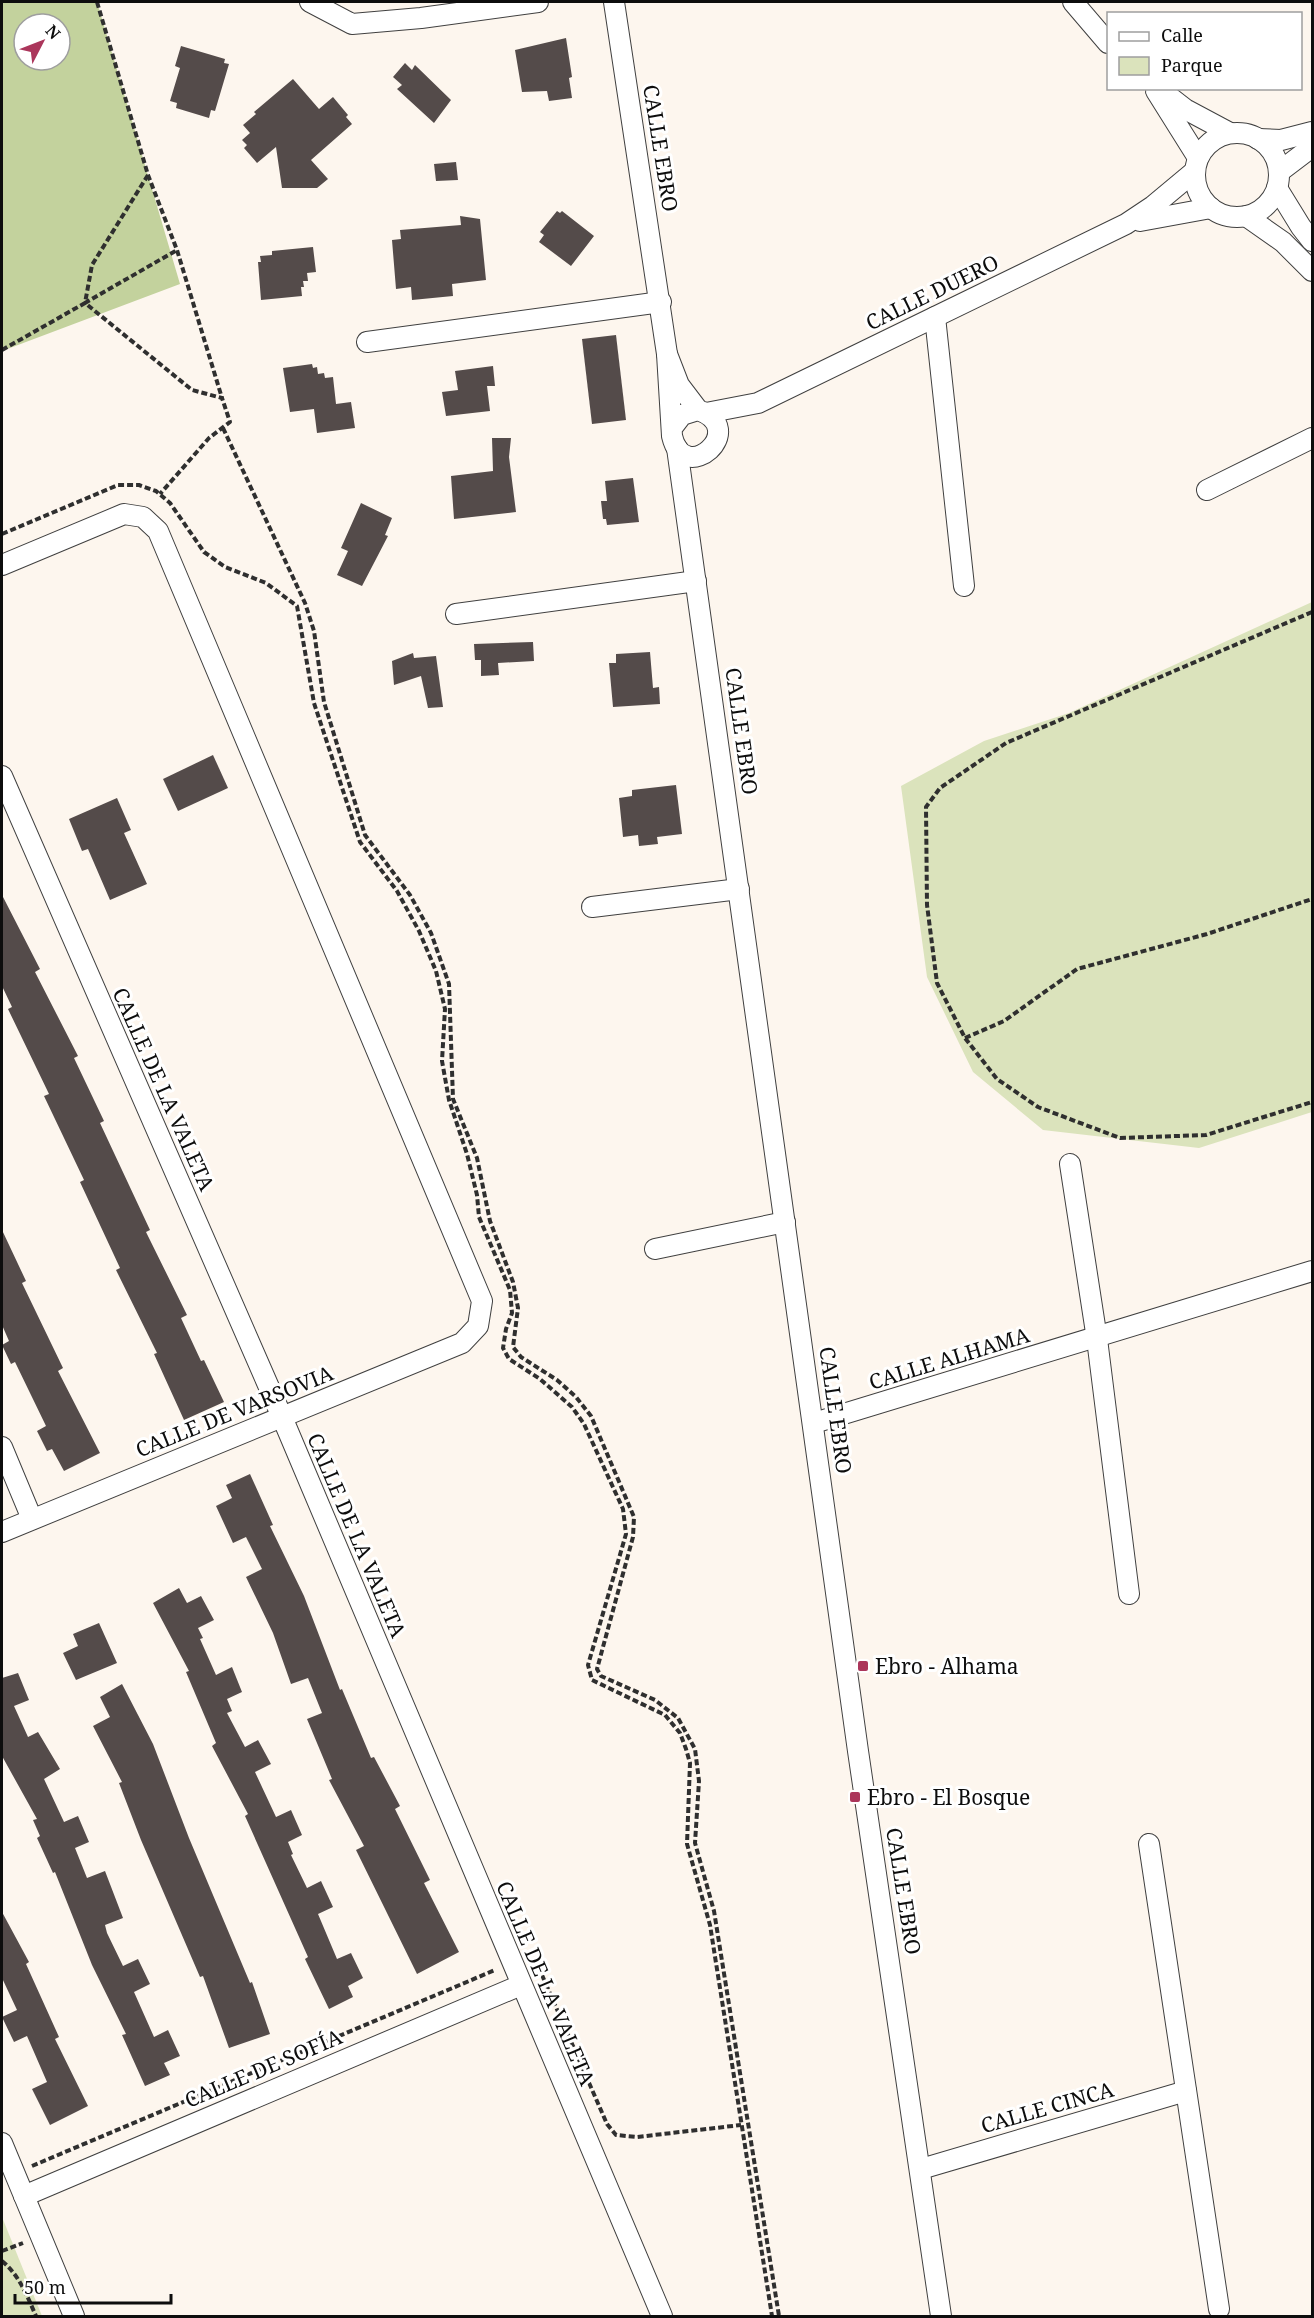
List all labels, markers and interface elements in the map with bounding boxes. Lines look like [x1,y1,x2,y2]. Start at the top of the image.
north arrow [12,12,72,72]
legend [1107,12,1302,90]
text: N [41,20,66,44]
text: Calle [1161,23,1203,47]
text: Parque [1161,53,1223,77]
street label: CALLE EBRO [637,83,685,213]
street label: CALLE DUERO [861,248,1003,336]
street label: CALLE EBRO [719,666,765,796]
street label: CALLE DE LA VALETA [107,983,221,1195]
street label: CALLE ALHAMA [865,1320,1033,1396]
street label: CALLE EBRO [813,1345,859,1475]
street label: CALLE DE VARSOVIA [131,1359,337,1463]
street label: CALLE DE LA VALETA [301,1429,413,1642]
place label: Ebro - Alhama [875,1652,1019,1680]
marker: Ebro - Alhama [856,1659,870,1673]
place label: Ebro - El Bosque [867,1783,1030,1811]
marker: Ebro - El Bosque [848,1790,862,1804]
street label: CALLE EBRO [880,1826,928,1956]
street label: CALLE DE LA VALETA [490,1877,602,2090]
street label: CALLE DE SOFÍA [180,2022,346,2114]
street label: CALLE CINCA [977,2075,1117,2139]
scale bar [15,2267,171,2305]
text: 50 m [24,2275,66,2299]

